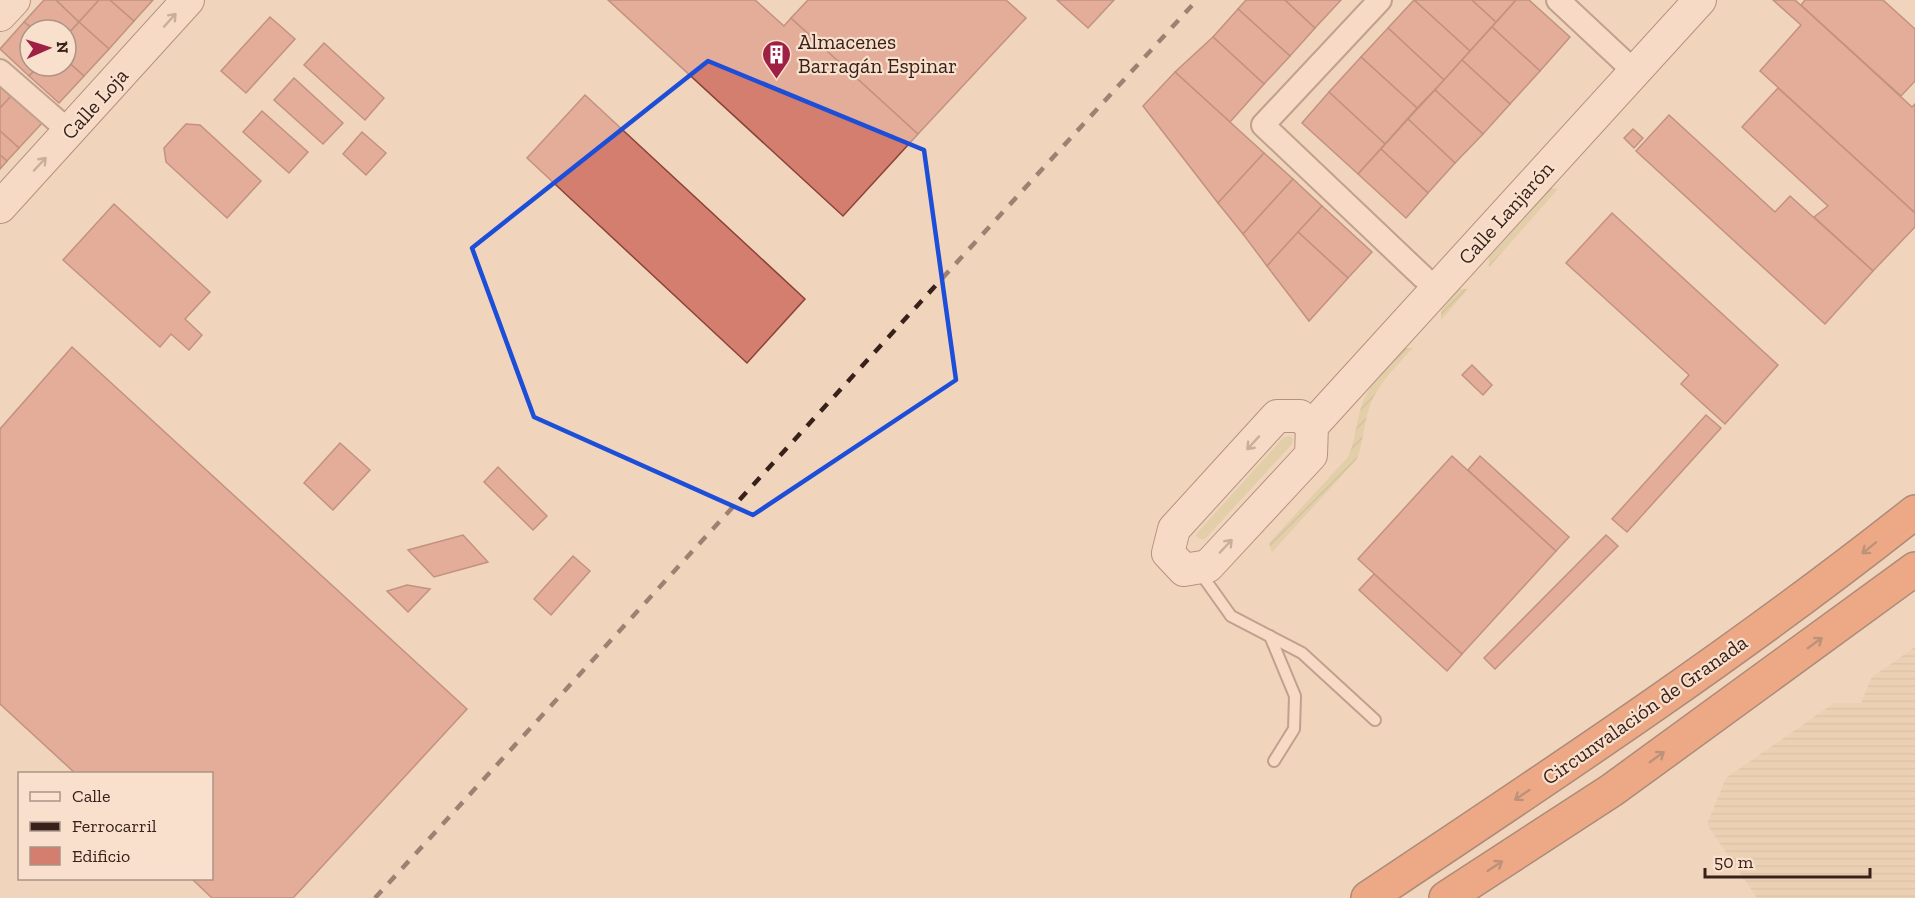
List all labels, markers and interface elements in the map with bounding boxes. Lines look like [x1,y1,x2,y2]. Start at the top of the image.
one-way arrow [163,13,177,28]
north arrow [18,18,78,78]
place label: Almacenes Barragán Espinar [798,29,957,78]
building icon: Almacenes Barragán Espinar [761,38,793,80]
text: N [53,41,72,54]
street label: Calle Loja [56,63,134,145]
street label: Calle Lanjarón [1453,156,1559,270]
one-way arrow [33,157,47,172]
one-way arrow [1246,435,1260,450]
one-way arrow [1219,539,1233,554]
one-way arrow [1861,542,1877,555]
street label: Circunvalación de Granada [1537,629,1752,790]
one-way arrow [1807,637,1823,649]
one-way arrow [1649,751,1665,763]
legend [18,772,213,880]
text: Calle [72,785,110,807]
one-way arrow [1515,789,1531,801]
text: Ferrocarril [72,815,157,837]
scale bar [1705,841,1870,879]
text: Edificio [72,845,130,867]
text: 50 m [1714,851,1754,873]
one-way arrow [1487,860,1503,872]

